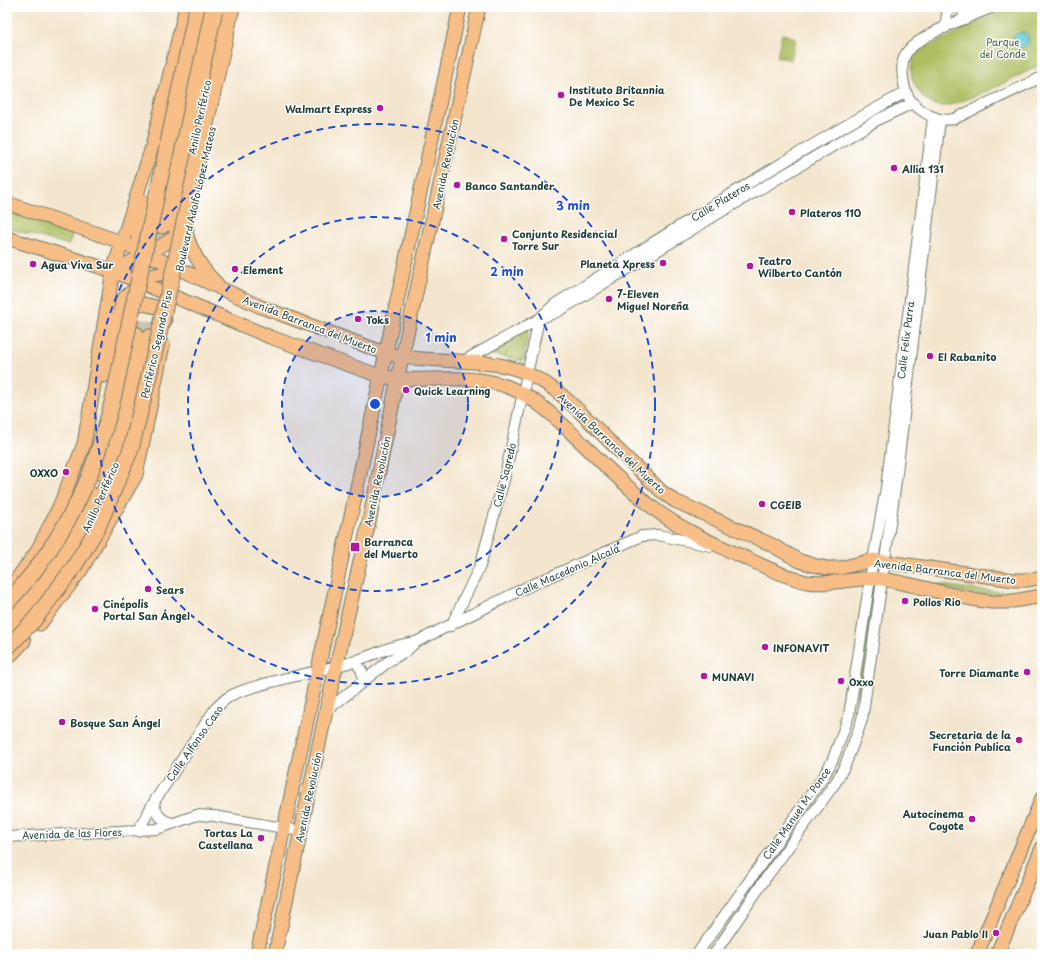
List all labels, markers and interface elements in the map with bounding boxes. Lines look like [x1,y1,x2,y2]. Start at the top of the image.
park label: Parque del Conde [980,34,1027,61]
street label: Anillo Periférico [184,78,214,156]
place label: Instituto Britannia De Mexico Sc [569,82,665,109]
marker: Instituto Britannia De Mexico Sc [556,90,566,100]
place label: Walmart Express [285,101,372,116]
marker: Walmart Express [375,103,385,113]
street label: Avenida Revolución [428,117,462,211]
street label: Boulevard Adolfo López Mateos [171,124,219,273]
place label: Allia 131 [901,161,944,176]
marker: Allia 131 [889,163,899,173]
street label: Calle Plateros [688,177,753,224]
place label: Banco Santander [465,178,555,193]
marker: Banco Santander [452,180,462,190]
text: 3 min [556,196,590,214]
place label: Plateros 110 [800,205,862,220]
marker: Plateros 110 [787,207,797,217]
place label: Conjunto Residencial Torre Sur [512,226,617,253]
marker: Conjunto Residencial Torre Sur [499,234,509,244]
place label: Teatro Wilberto Cantón [758,253,842,280]
place label: Planeta Xpress [580,256,655,271]
place label: Agua Viva Sur [40,257,114,272]
marker: Planeta Xpress [658,258,668,268]
marker: Agua Viva Sur [28,259,38,269]
marker: Teatro Wilberto Cantón [745,261,755,271]
place label: Element [243,262,284,277]
text: 2 min [490,262,524,280]
marker: Element [230,264,240,274]
place label: 7-Eleven Miguel Noreña [617,286,689,313]
street label: Periférico Segundo Piso [136,288,176,400]
street label: Avenida Barranca del Muerto [241,291,380,357]
marker: 7-Eleven Miguel Noreña [604,294,614,304]
street label: Calle Felix Parra [893,299,917,380]
place label: Toks [366,312,389,327]
marker: Toks [353,314,363,324]
text: 1 min [425,328,457,346]
place label: El Rabanito [938,349,996,364]
marker: El Rabanito [925,351,935,361]
place label: Quick Learning [414,383,490,398]
marker: Quick Learning [401,385,411,395]
street label: Avenida Barranca del Muerto [555,389,670,497]
centre of rings [368,397,382,411]
street label: Avenida Revolución [360,434,394,528]
street label: Calle Sagredo [489,441,519,509]
street label: Anillo Periférico [78,459,123,535]
place label: OXXO [30,465,58,480]
marker: OXXO [61,467,71,477]
place label: CGEIB [770,497,802,512]
marker: CGEIB [757,499,767,509]
place label: Barranca del Muerto [364,534,418,561]
street label: Calle Macedonio Alcalá [512,540,622,600]
marker: Barranca del Muerto [349,541,361,553]
street label: Avenida Barranca del Muerto [873,555,1017,587]
place label: Sears [156,582,184,597]
marker: Sears [143,584,153,594]
place label: Pollos Rio [913,594,961,609]
place label: Cinépolis Portal San Ángel [103,596,190,623]
marker: Pollos Rio [900,596,910,606]
marker: Cinépolis Portal San Ángel [90,604,100,614]
place label: INFONAVIT [773,640,829,655]
marker: INFONAVIT [760,642,770,652]
place label: Torre Diamante [939,665,1020,680]
marker: Torre Diamante [1022,667,1032,677]
place label: MUNAVI [712,669,754,684]
marker: MUNAVI [699,671,709,681]
place label: Oxxo [849,674,874,689]
marker: Oxxo [836,676,846,686]
street label: Calle Alfonso Caso [162,701,226,784]
place label: Bosque San Ángel [70,715,161,730]
marker: Bosque San Ángel [57,717,67,727]
place label: Secretaria de la Función Publica [929,727,1011,754]
marker: Secretaria de la Función Publica [1014,735,1024,745]
street label: Avenida Revolución [291,750,325,844]
street label: Calle Manuel M. Ponce [758,763,834,862]
place label: Autocinema Coyote [903,806,965,833]
marker: Autocinema Coyote [967,814,977,824]
street label: Avenida de las Flores [22,824,123,842]
place label: Tortas La Castellana [198,825,253,852]
marker: Tortas La Castellana [256,833,266,843]
place label: Juan Pablo II [923,926,988,941]
marker: Juan Pablo II [991,928,1001,938]

